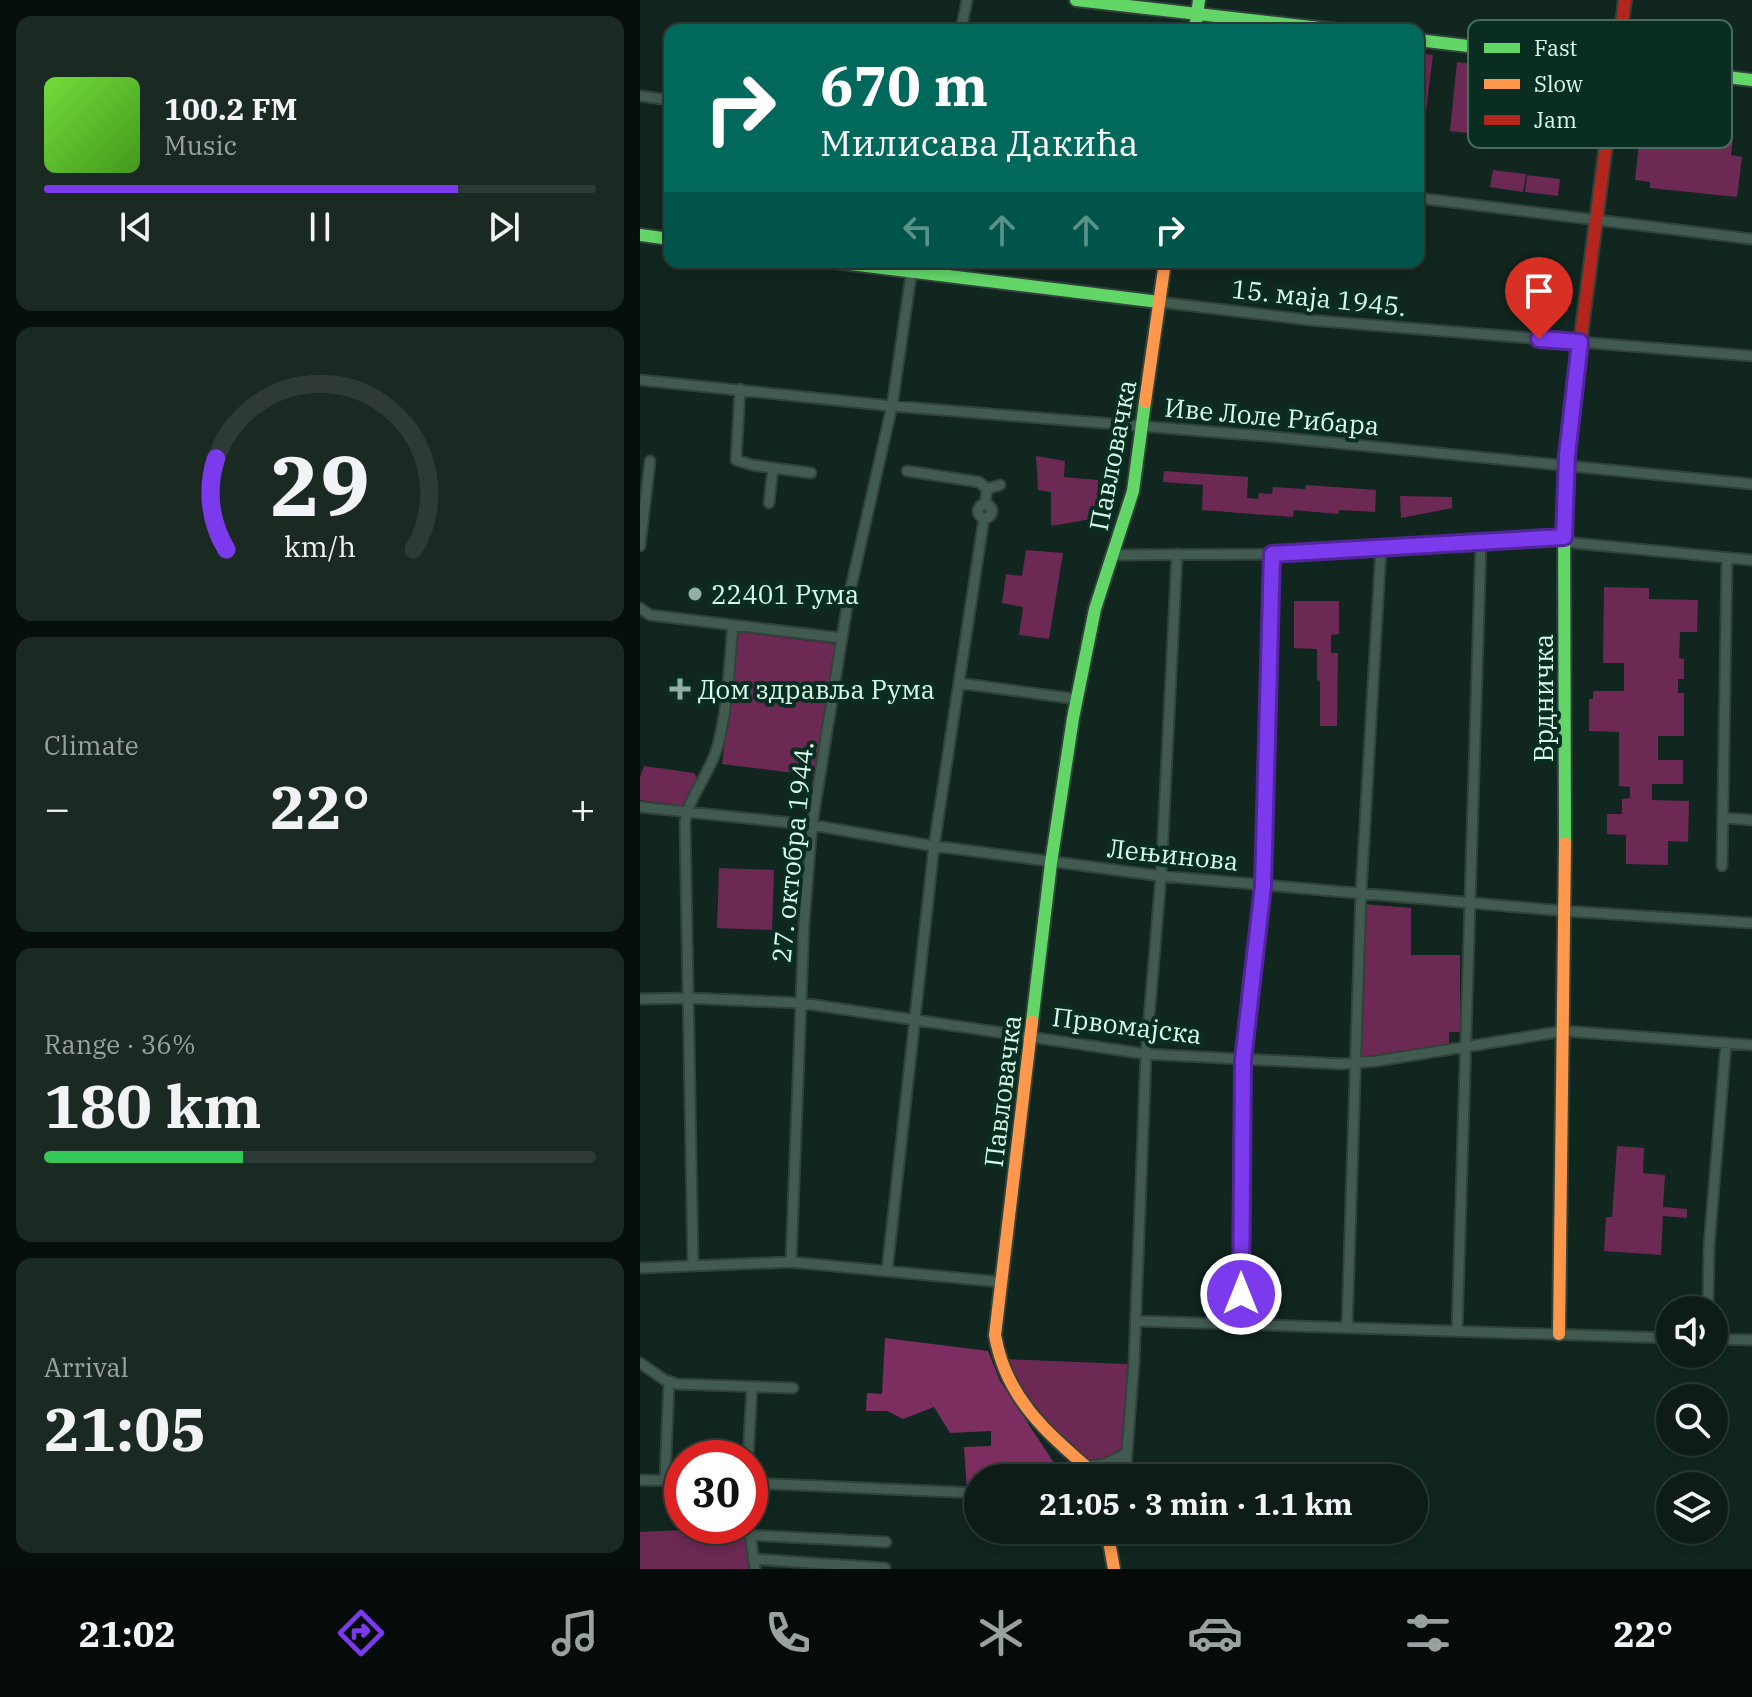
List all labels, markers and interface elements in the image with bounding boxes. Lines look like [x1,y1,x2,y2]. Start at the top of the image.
legend [1468,20,1732,148]
text: Fast [1534,33,1577,62]
text: 670 m [820,49,988,121]
icon: right [688,56,792,160]
text: Slow [1534,69,1583,98]
text: 100.2 FM [164,89,297,128]
text: Jam [1534,105,1577,134]
text: Милисава Дакића [820,119,1138,166]
text: Music [164,128,237,162]
icon: previous [114,205,158,249]
icon: pause [298,205,342,249]
icon: next [482,205,526,249]
icon: left [896,208,940,252]
icon: ahead [980,208,1024,252]
icon: ahead [1064,208,1108,252]
icon: right [1148,208,1192,252]
pin [1505,257,1573,339]
icon: arrive [1517,269,1561,313]
street label: 15. маја 1945. [1230,271,1408,323]
street label: Павловачка [1081,377,1143,533]
street label: Иве Лоле Рибара [1163,390,1381,442]
text: 29 [270,430,370,538]
text: km/h [284,528,356,565]
place label: 22401 Рума [711,577,859,611]
marker: 22401 Рума [686,585,704,603]
street label: Врдничка [1526,634,1560,762]
place label: Дом здравља Рума [698,672,935,706]
marker: Дом здравља Рума [669,678,691,700]
text: Climate [44,728,139,762]
street label: 27. октобра 1944. [763,740,821,964]
text: 22° [270,767,370,846]
text: − [44,779,70,836]
text: + [570,779,596,836]
street label: Лењинова [1106,830,1240,878]
street label: Првомајска [1050,999,1204,1051]
street label: Павловачка [976,1013,1028,1169]
text: Range · 36% [44,1027,196,1061]
text: 180 km [44,1066,262,1145]
position arrow [1199,1252,1283,1336]
map controls [1656,1296,1728,1544]
button: sound [1656,1296,1728,1368]
text: Arrival [44,1350,129,1384]
button: search [1656,1384,1728,1456]
text: 21:05 [44,1389,206,1468]
speed limit sign: 30 [664,1440,768,1544]
button: layers [1656,1472,1728,1544]
text: 21:05 · 3 min · 1.1 km [1039,1484,1353,1523]
icon: directions [333,1605,389,1661]
icon: music [547,1605,603,1661]
icon: phone [760,1605,816,1661]
icon: climate [973,1605,1029,1661]
icon: car [1187,1605,1243,1661]
icon: filters [1400,1605,1456,1661]
text: 21:02 [79,1610,176,1657]
text: 22° [1613,1610,1673,1657]

